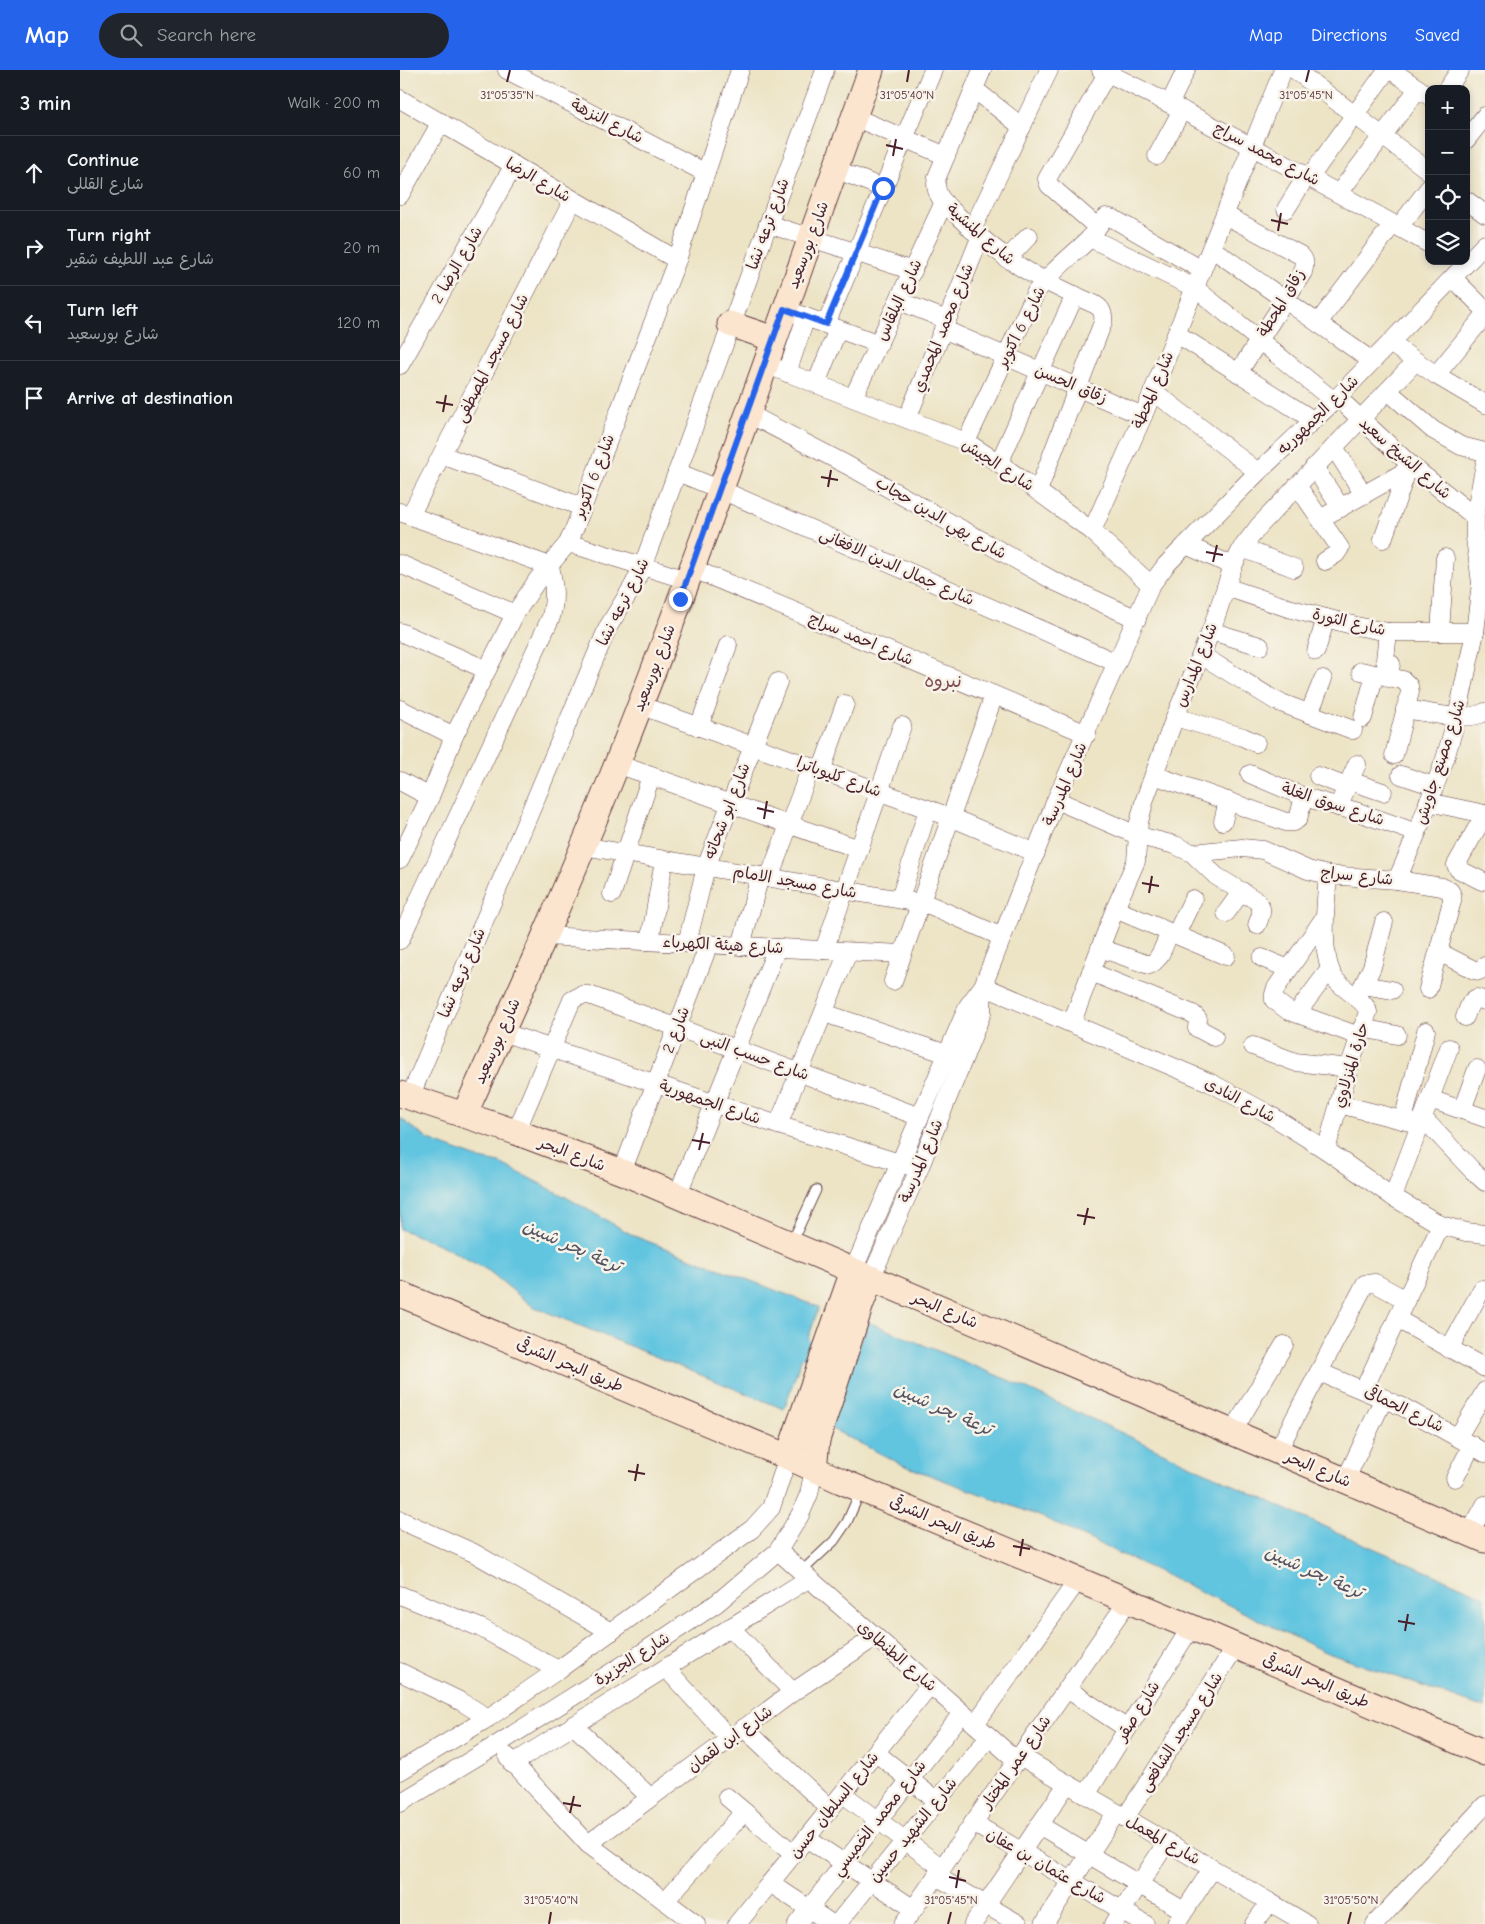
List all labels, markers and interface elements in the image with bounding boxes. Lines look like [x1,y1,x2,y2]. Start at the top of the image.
search box [99,13,449,58]
text: Map [25,21,69,49]
icon: search [117,21,145,49]
text: Search here [157,24,256,46]
text: Map [1249,25,1283,46]
text: Directions [1311,25,1387,46]
text: Saved [1415,25,1460,46]
map controls [1425,85,1470,265]
button: + [1425,85,1470,130]
text: 31°05'35"N [480,88,534,102]
text: 31°05'40"N [880,88,934,102]
text: 31°05'45"N [1279,88,1333,102]
text: 3 min [20,91,71,115]
text: Walk · 200 m [288,94,380,112]
street label: شارع النزهة [567,95,646,149]
street label: شارع محمد سراج [1210,119,1323,191]
button: − [1425,130,1470,175]
text: Continue [67,149,139,171]
street label: شارع الرضا [501,154,574,208]
icon: ahead [20,159,48,187]
text: 60 m [343,164,380,182]
text: شارع القللى [67,175,144,193]
button: locate [1425,175,1470,220]
street label: شارع ترعه نشا [743,176,795,273]
route start [872,177,895,200]
street label: شارع بورسعيد [784,199,834,292]
street label: شارع المنشية [942,200,1019,270]
button: layers [1425,220,1470,265]
street label: شارع الرضا 2 [428,223,488,308]
text: Turn right [67,224,151,246]
icon: right [20,234,48,262]
text: 20 m [343,239,380,257]
text: شارع عبد اللطيف شقير [67,250,214,268]
street label: شارع البلقاس [872,256,928,344]
street label: شارع محمد المحمدي [909,261,979,396]
street label: زقاق المحطة [1254,266,1308,340]
street label: شارع 6 اكتوبر [992,284,1051,373]
street label: شارع مسجد المصطفى [452,291,534,426]
text: Turn left [67,299,138,321]
icon: left [20,309,48,337]
text: 120 m [337,314,380,332]
text: شارع بورسعيد [67,325,159,343]
street label: شارع المحطة [1129,349,1179,432]
street label: زقاق الحسن [1032,361,1110,407]
street label: شارع الجمهوريه [1274,372,1364,460]
icon: arrive [20,384,48,412]
text: Arrive at destination [67,387,233,409]
street label: شارع الشيخ سعيد [1354,413,1454,504]
street label: شارع 6 اكتوبر [569,432,620,523]
street label: شارع الجيش [958,435,1037,497]
street label: شارع بهي الدين حجاب [870,473,1010,567]
street label: شارع جمال الدين الافغانى [816,525,977,611]
street label: شارع ترعه نشا [593,555,655,650]
route end [669,588,692,611]
street label: شارع الثورة [1310,605,1388,641]
street label: شارع احمد سراج [805,609,916,671]
street label: شارع المدارس [1171,620,1223,710]
street label: شارع بورسعيد [629,622,681,715]
district label: نبروه [924,670,962,692]
street label: شارع مصنع جاويش [1411,697,1471,827]
street label: شارع المدرسة [1039,740,1092,829]
street label: شارع كليوباترا [794,753,884,803]
street label: شارع ابو شحاته [700,760,755,862]
street label: شارع سوق الغلة [1279,779,1387,831]
street label: شارع مسجد الامام [731,862,858,905]
street label: شارع سراج [1320,863,1394,891]
street label: شارع ترعه نشا [435,925,491,1021]
street label: شارع هيئة الكهرباء [662,933,784,959]
street label: شارع بورسعيد [470,995,526,1087]
street label: شارع 2 [659,1004,695,1057]
street label: حارة المنزلاوي [1329,1020,1374,1110]
street label: شارع حسب النبى [698,1028,812,1086]
street label: شارع النادى [1201,1074,1278,1128]
street label: شارع الجمهورية [656,1076,763,1130]
street label: شارع المدرسة [895,1117,948,1206]
street label: شارع البحر [534,1132,608,1177]
water label: ترعة بحر شبين [520,1215,627,1278]
street label: شارع البحر [907,1287,981,1334]
street label: طريق البحر الشرقى [514,1333,627,1396]
water label: ترعة بحر شبين [891,1378,998,1441]
street label: شارع الحماقى [1361,1380,1447,1438]
street label: شارع البحر [1280,1446,1354,1493]
street label: طريق البحر الشرقى [887,1491,1000,1554]
water label: ترعة بحر شبين [1262,1541,1369,1604]
street label: شارع الطنطاوى [853,1617,940,1697]
street label: شارع الجزيرة [591,1629,674,1691]
street label: طريق البحر الشرقى [1260,1649,1373,1712]
street label: شارع مسجد الشافعى [1136,1669,1228,1796]
street label: شارع صقر [1111,1678,1165,1747]
street label: شارع ابن لقمان [684,1702,777,1777]
street label: شارع عمر المختار [976,1712,1056,1815]
street label: شارع السلطان حسن [786,1748,884,1863]
street label: شارع محمد الخميسي [828,1757,934,1883]
street label: شارع الشهيد حسين [865,1774,962,1887]
street label: شارع المعمل [1122,1812,1203,1870]
street label: شارع عثمان بن عفان [982,1825,1109,1909]
text: 31°05'40"N [524,1893,578,1907]
text: 31°05'45"N [924,1893,978,1907]
text: 31°05'50"N [1324,1893,1378,1907]

